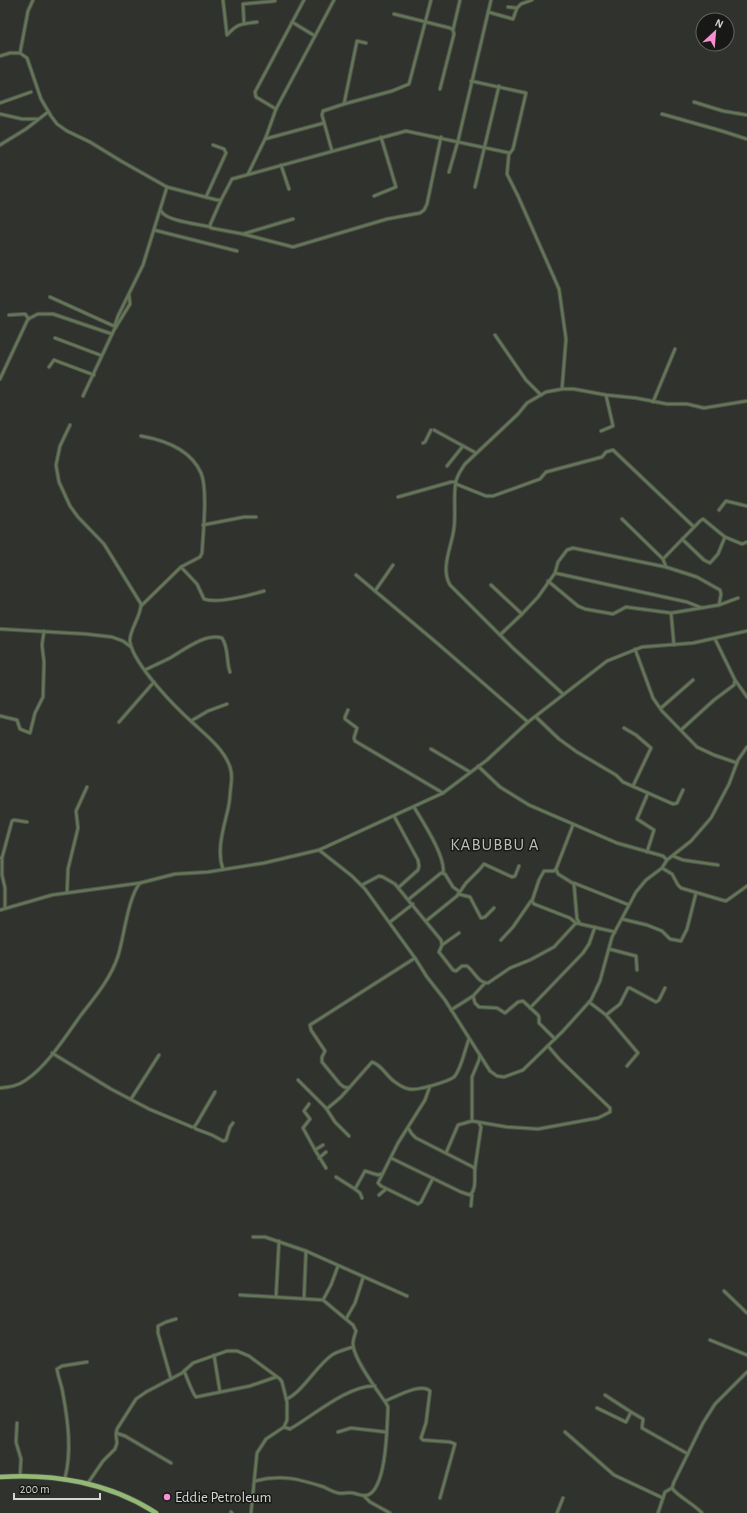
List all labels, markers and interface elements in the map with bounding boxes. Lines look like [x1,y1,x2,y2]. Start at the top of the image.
north arrow [695,12,735,52]
text: N [713,17,725,30]
district label: KABUBBU A [450,836,540,853]
scale bar [14,1475,100,1501]
text: 200 m [20,1483,50,1495]
place label: Eddie Petroleum [175,1490,272,1505]
marker: Eddie Petroleum [162,1492,172,1502]

